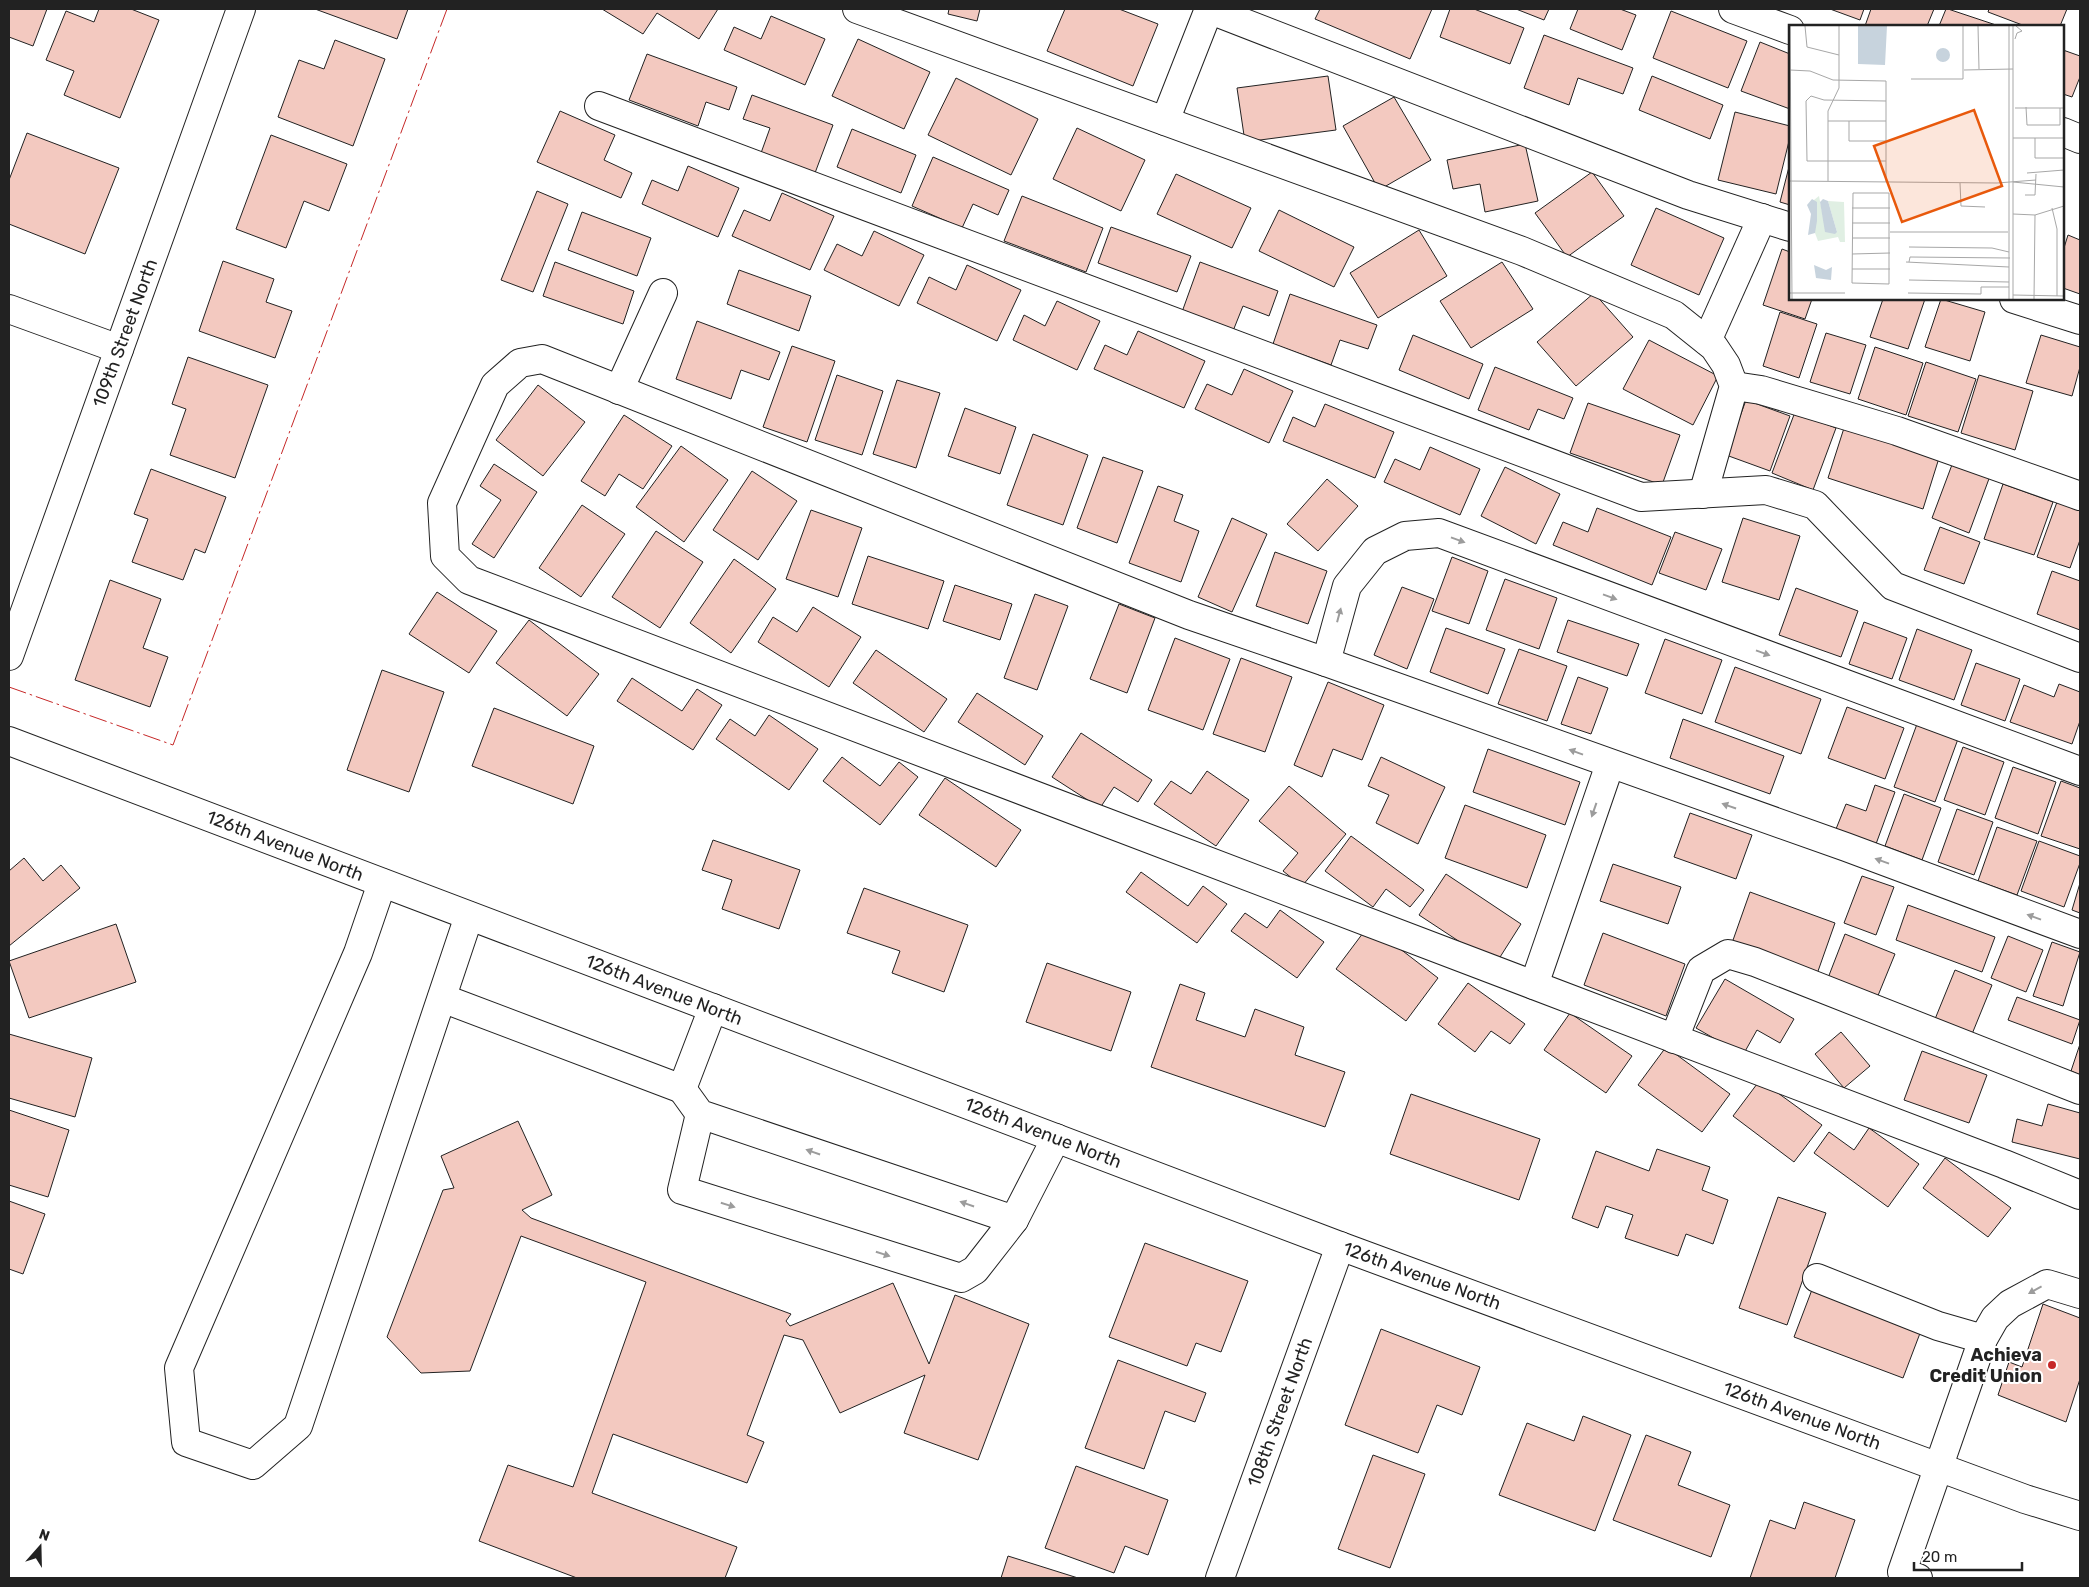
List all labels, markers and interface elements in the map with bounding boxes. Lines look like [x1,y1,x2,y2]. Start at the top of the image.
inset map [1789,25,2064,300]
street label: 109th Street North [88,256,162,410]
one-way arrow [1451,536,1466,544]
one-way arrow [1603,594,1618,601]
one-way arrow [1335,607,1343,622]
one-way arrow [1756,649,1771,657]
one-way arrow [1568,748,1583,756]
one-way arrow [1721,802,1736,810]
one-way arrow [1590,803,1598,818]
street label: 126th Avenue North [203,806,367,886]
one-way arrow [1874,857,1889,865]
one-way arrow [2027,913,2042,920]
street label: 126th Avenue North [582,950,746,1030]
street label: 126th Avenue North [961,1093,1125,1173]
one-way arrow [806,1148,821,1155]
one-way arrow [960,1200,975,1207]
one-way arrow [721,1201,736,1209]
street label: 126th Avenue North [1340,1237,1504,1315]
one-way arrow [876,1250,891,1258]
one-way arrow [2028,1286,2041,1295]
street label: 108th Street North [1243,1334,1317,1490]
place label: Achieva Credit Union [1929,1344,2042,1387]
marker: Achieva Credit Union [2046,1359,2058,1371]
street label: 126th Avenue North [1720,1377,1884,1455]
north arrow [15,1522,65,1572]
text: N [37,1526,52,1545]
scale bar [1914,1540,2022,1572]
text: 20 m [1922,1548,1957,1566]

